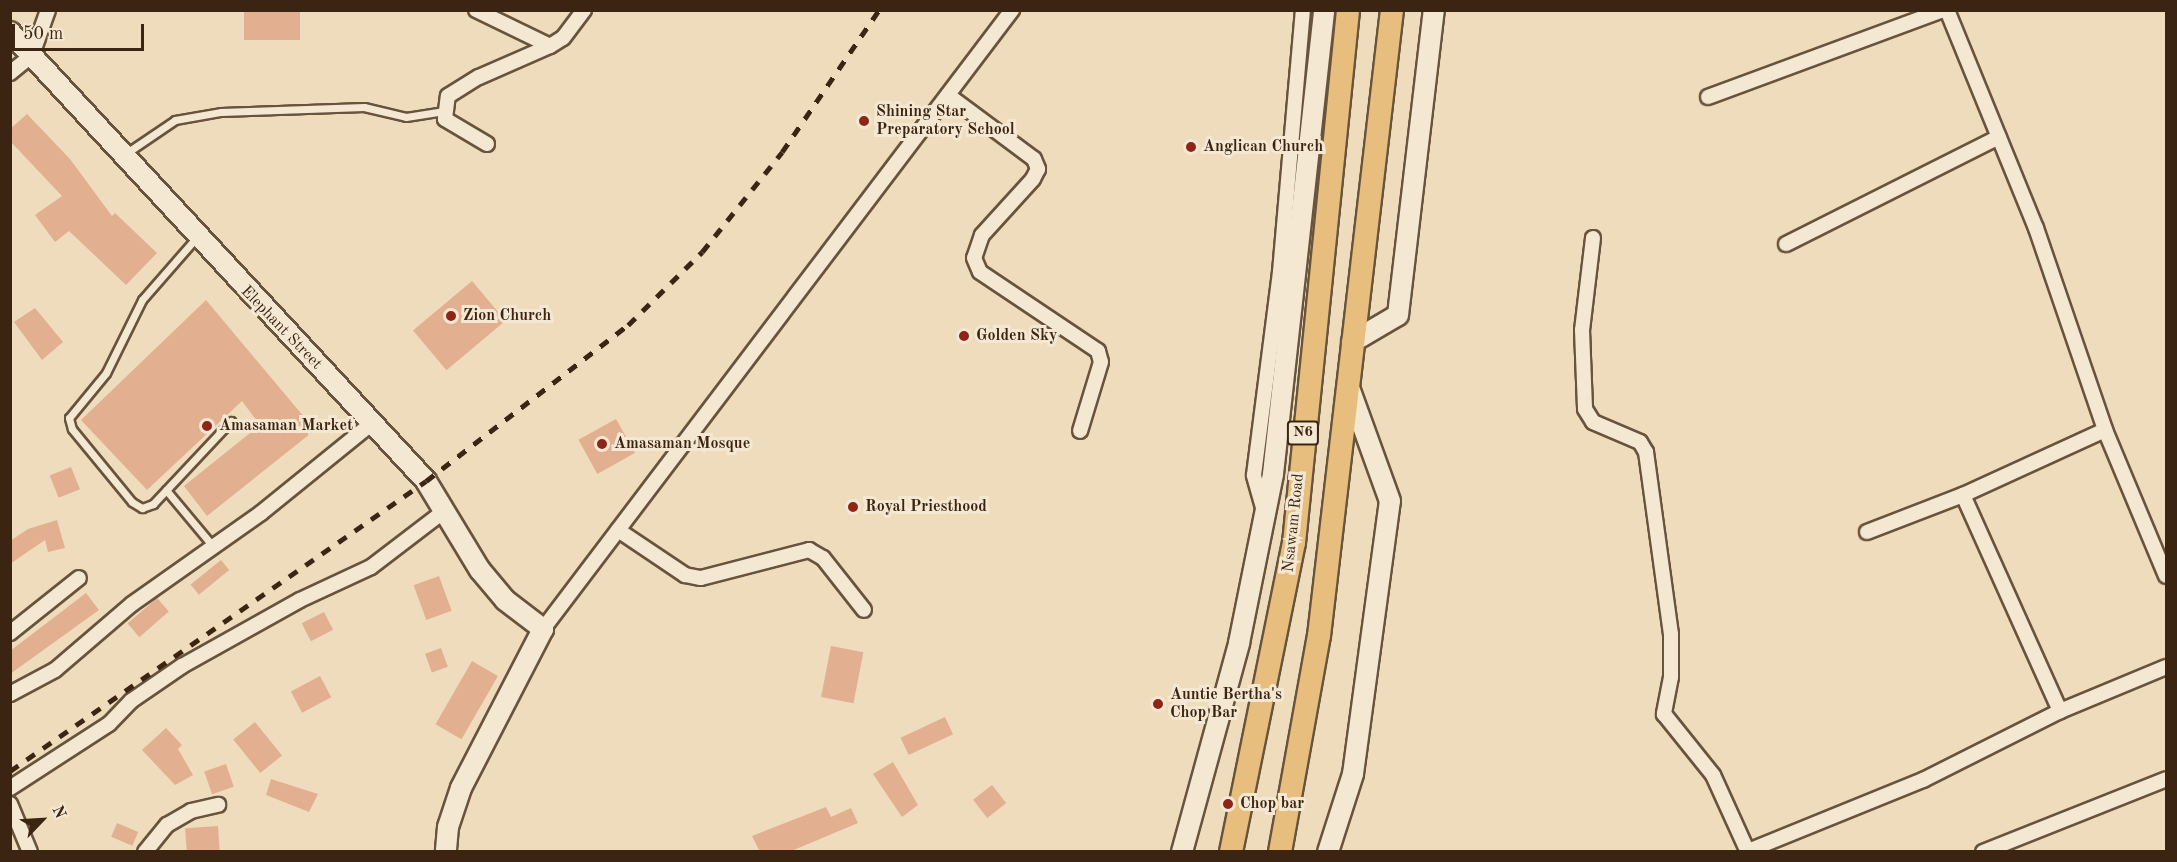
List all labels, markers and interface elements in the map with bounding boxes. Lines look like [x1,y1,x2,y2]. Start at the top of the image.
scale bar [15,12,147,50]
text: 50 m [23,25,63,43]
place label: Shining Star Preparatory School [876,102,1015,140]
marker: Shining Star Preparatory School [857,114,871,128]
place label: Anglican Church [1203,137,1323,157]
marker: Anglican Church [1184,140,1198,154]
street label: Elephant Street [236,282,326,374]
place label: Zion Church [463,306,551,326]
marker: Zion Church [444,309,458,323]
place label: Golden Sky [976,326,1057,346]
marker: Golden Sky [957,329,971,343]
place label: Amasaman Market [219,416,353,436]
marker: Amasaman Market [200,419,214,433]
road number: N6 [1286,421,1320,445]
place label: Amasaman Mosque [614,434,750,454]
marker: Amasaman Mosque [595,437,609,451]
street label: Nsawam Road [1279,473,1309,573]
place label: Royal Priesthood [865,497,987,517]
marker: Royal Priesthood [846,500,860,514]
place label: Auntie Bertha's Chop Bar [1170,685,1282,723]
marker: Auntie Bertha's Chop Bar [1151,697,1165,711]
north arrow [12,790,72,850]
place label: Chop bar [1240,794,1304,814]
marker: Chop bar [1221,797,1235,811]
text: N [48,803,68,821]

